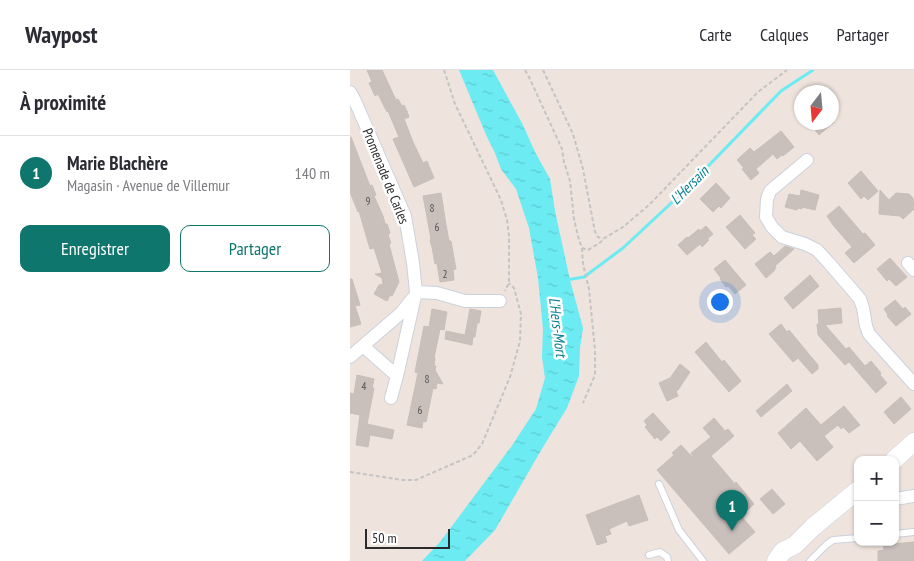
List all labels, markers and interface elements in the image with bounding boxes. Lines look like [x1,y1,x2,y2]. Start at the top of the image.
text: Waypost [25,19,98,50]
text: Carte [699,23,732,46]
text: Calques [760,23,809,46]
text: Partager [837,23,889,46]
north arrow [794,85,839,130]
text: À proximité [20,89,106,116]
street label: Promenade de Carles [359,126,413,227]
text: Marie Blachère [67,151,168,175]
water label: L'Hersain [666,161,713,208]
text: 1 [32,163,40,183]
text: 140 m [295,163,330,183]
text: Magasin · Avenue de Villemur [67,175,230,195]
house number: 9 [366,194,371,208]
house number: 8 [430,201,435,215]
house number: 6 [435,220,440,234]
button: Enregistrer [20,225,170,272]
button: Partager [180,225,330,272]
house number: 2 [443,267,448,281]
your location [707,289,733,315]
water label: L'Hers-Mort [545,296,571,360]
house number: 8 [425,372,430,386]
house number: 4 [362,379,367,393]
house number: 6 [418,403,423,417]
map controls [854,456,899,546]
button: + [854,456,899,501]
pin: 1 [716,490,748,531]
button: − [854,501,899,546]
scale bar [365,526,450,549]
text: 50 m [372,529,397,547]

